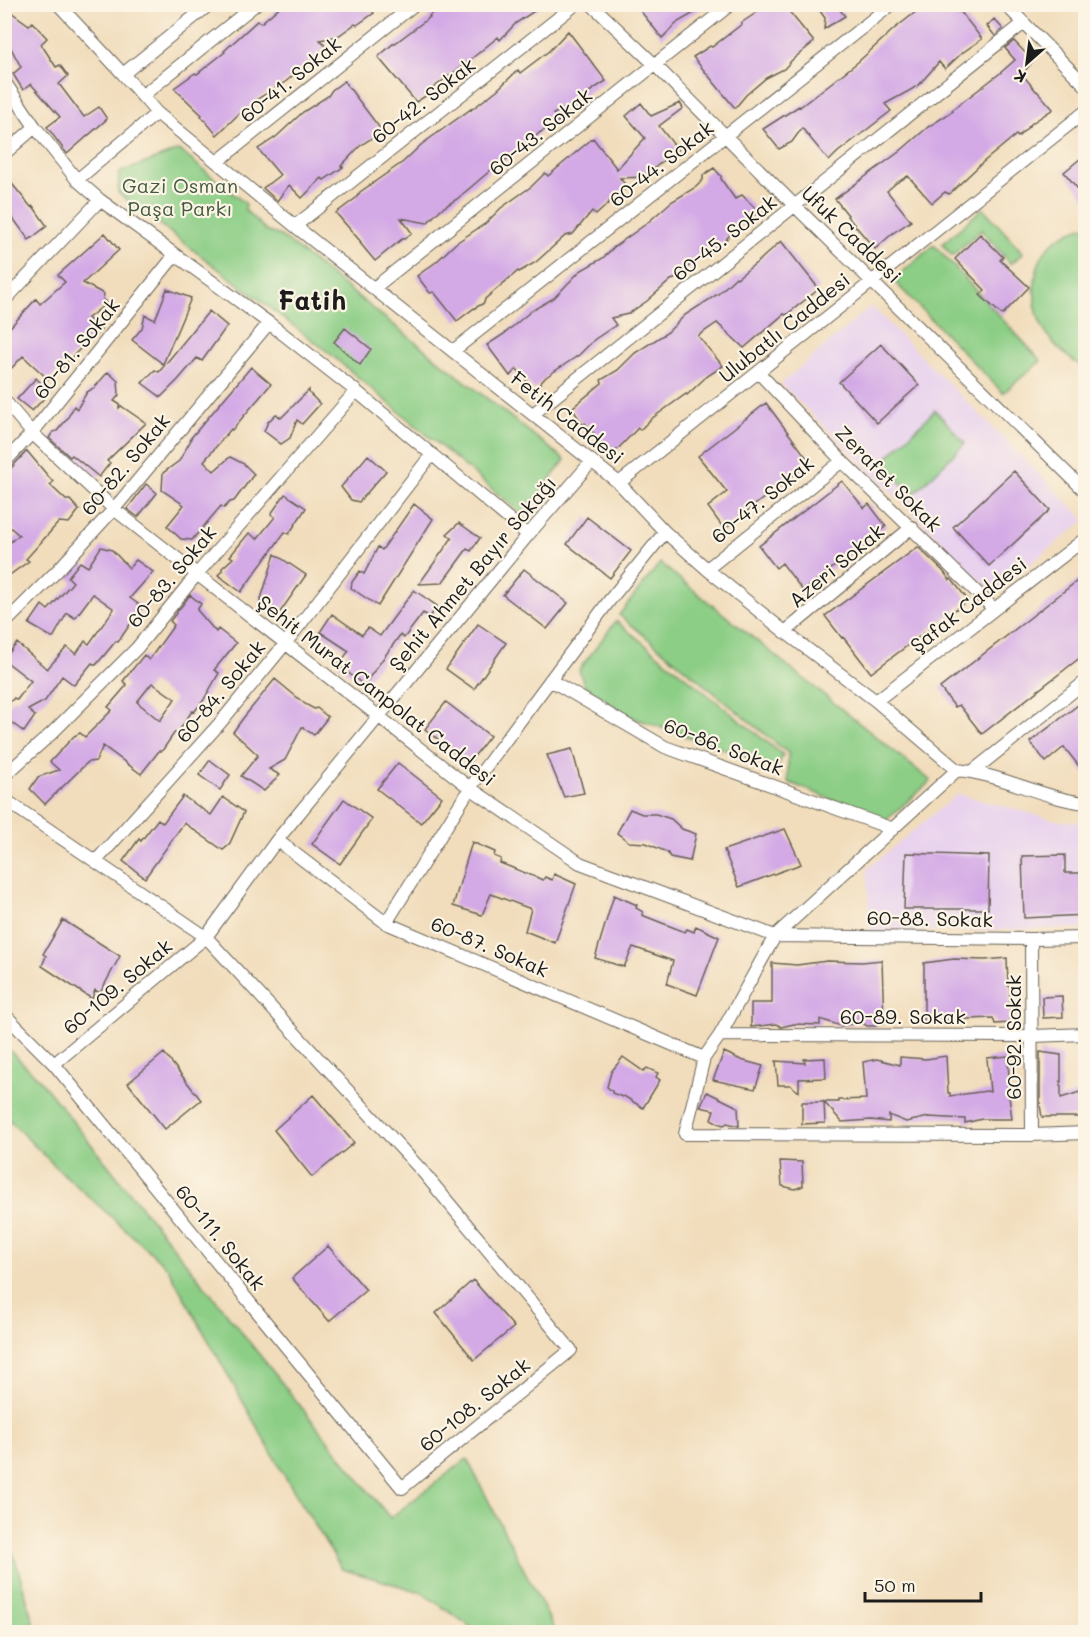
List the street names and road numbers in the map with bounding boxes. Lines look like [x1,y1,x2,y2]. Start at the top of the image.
street label: 60-41. Sokak [234,30,346,128]
street label: 60-42. Sokak [366,51,480,149]
street label: 60-43. Sokak [483,81,597,181]
street label: 60-44. Sokak [604,114,718,212]
street label: Ufuk Caddesi [796,180,908,288]
street label: 60-45. Sokak [667,188,781,286]
street label: Ulubatlı Caddesi [713,266,855,388]
street label: 60-81. Sokak [27,292,125,404]
street label: Fetih Caddesi [506,365,630,469]
street label: 60-82. Sokak [75,408,175,520]
street label: Zerafet Sokak [830,419,948,537]
street label: 60-47. Sokak [705,450,819,548]
street label: Şehit Ahmet Bayır Sokağı [383,470,561,676]
street label: Azeri Sokak [783,518,889,612]
street label: 60-83. Sokak [121,519,221,633]
street label: Şafak Caddesi [904,550,1032,658]
street label: Şehit Murat Canpolat Caddesi [252,589,502,791]
street label: 60-84. Sokak [170,634,270,748]
street label: 60-86. Sokak [660,711,788,781]
street label: 60-88. Sokak [867,904,993,932]
street label: 60-87. Sokak [427,910,553,982]
street label: 60-109. Sokak [57,933,177,1039]
street label: 60-92. Sokak [1000,975,1026,1099]
street label: 60-89. Sokak [840,1003,966,1029]
street label: 60-111. Sokak [170,1179,272,1295]
street label: 60-108. Sokak [413,1351,535,1457]

